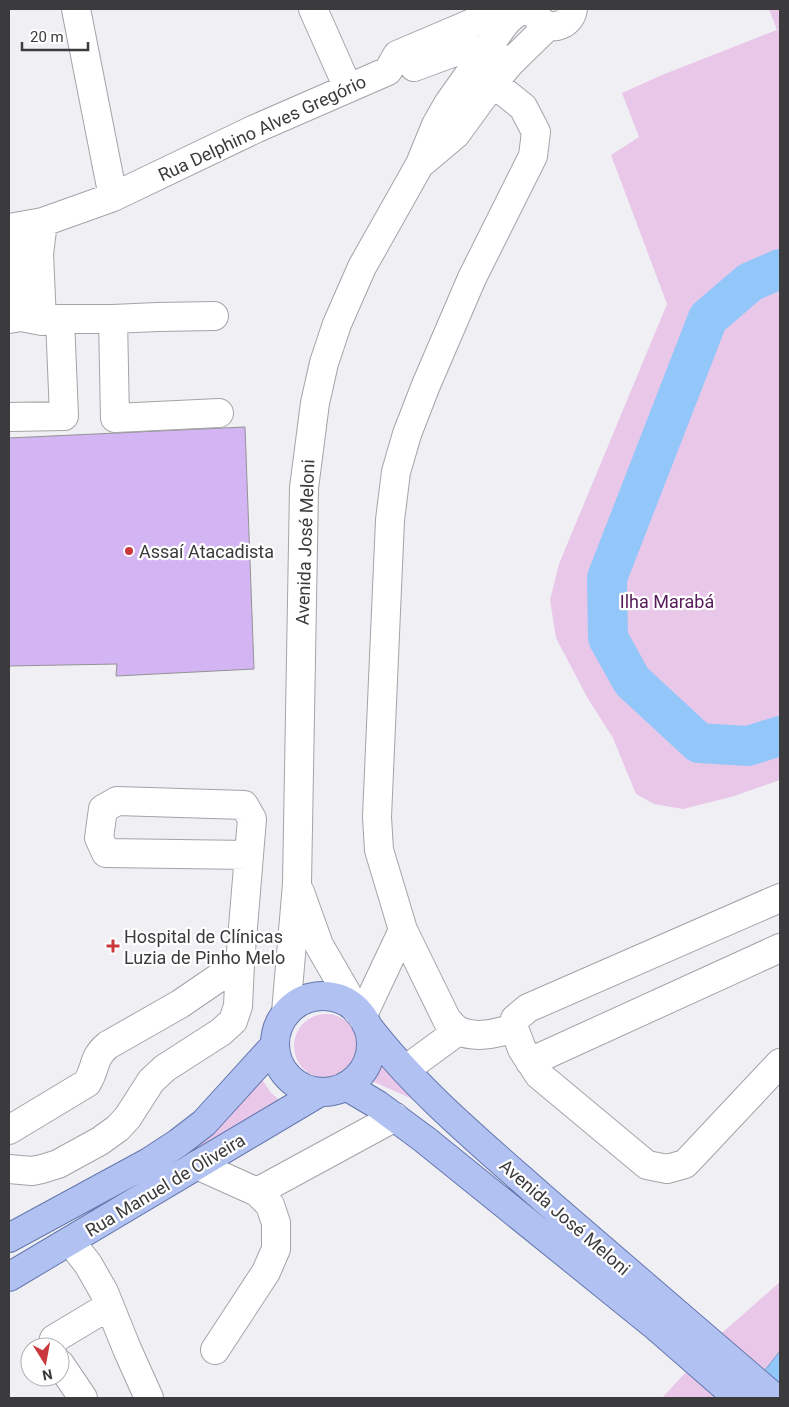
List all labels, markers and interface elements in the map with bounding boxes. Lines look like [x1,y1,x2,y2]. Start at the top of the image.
scale bar [22,20,89,52]
text: 20 m [30,28,64,46]
street label: Rua Delphino Alves Gregório [155,71,369,185]
street label: Avenida José Meloni [292,459,318,625]
place label: Assaí Atacadista [139,541,274,562]
marker: Assaí Atacadista [123,545,135,557]
park label: Ilha Marabá [620,591,714,612]
place label: Hospital de Clínicas Luzia de Pinho Melo [124,926,285,968]
marker: Hospital de Clínicas Luzia de Pinho Melo [106,939,120,953]
street label: Rua Manuel de Oliveira [81,1129,249,1241]
street label: Avenida José Meloni [496,1155,634,1279]
north arrow [20,1337,70,1387]
text: N [41,1366,54,1384]

